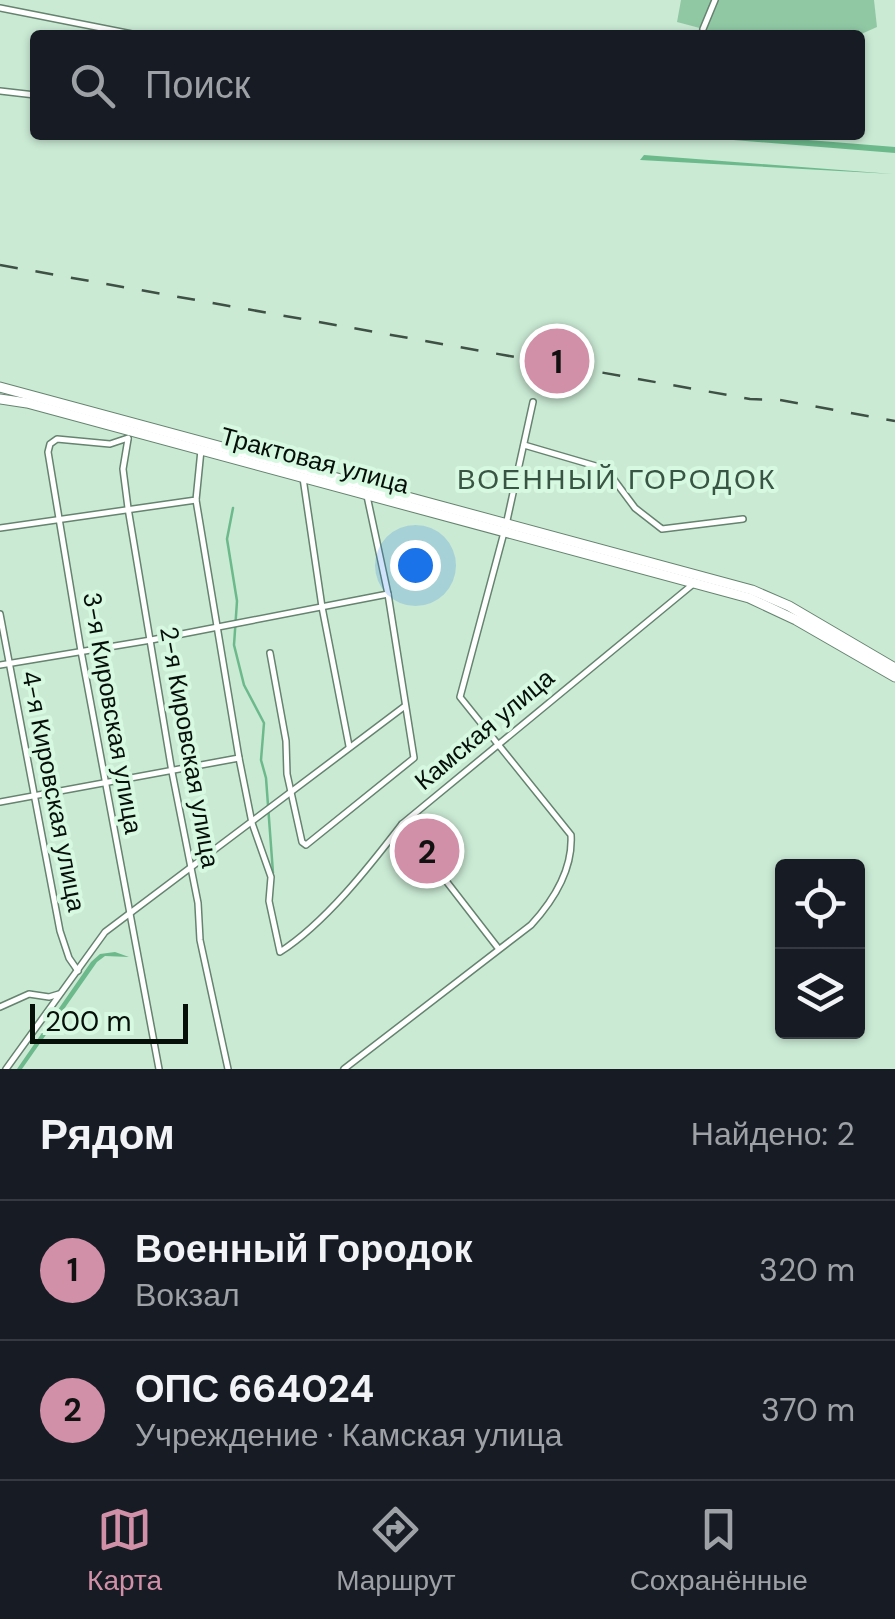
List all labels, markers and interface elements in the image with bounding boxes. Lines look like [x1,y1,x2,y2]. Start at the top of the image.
search box [30,30,865,140]
icon: search [65,58,120,113]
text: Поиск [145,60,250,110]
pin: 1 [524,324,590,398]
street label: Трактовая улица [217,419,413,502]
district label: ВОЕННЫЙ ГОРОДОК [457,461,777,498]
your location [390,540,441,591]
street label: 3-я Кировская улица [75,590,150,836]
street label: 2-я Кировская улица [152,624,227,870]
street label: Камская улица [408,661,561,797]
street label: 4-я Кировская улица [14,668,93,915]
pin: 2 [394,814,460,888]
map controls [775,859,865,1039]
button: locate [775,859,865,949]
button: layers [775,949,865,1039]
scale bar [30,999,188,1044]
text: 200 m [45,1003,132,1040]
text: Рядом [40,1107,175,1162]
text: Найдено: 2 [691,1113,855,1155]
text: Военный Городок [135,1224,473,1274]
text: 1 [67,1249,78,1291]
text: 320 m [759,1249,855,1291]
text: Вокзал [135,1274,240,1316]
text: ОПС 664024 [135,1364,374,1414]
text: 2 [63,1389,82,1431]
text: 370 m [761,1389,855,1431]
text: Учреждение · Камская улица [135,1414,563,1456]
tab: Карта [87,1502,162,1599]
tab: Маршрут [336,1502,455,1599]
tab: Сохранённые [630,1502,808,1599]

